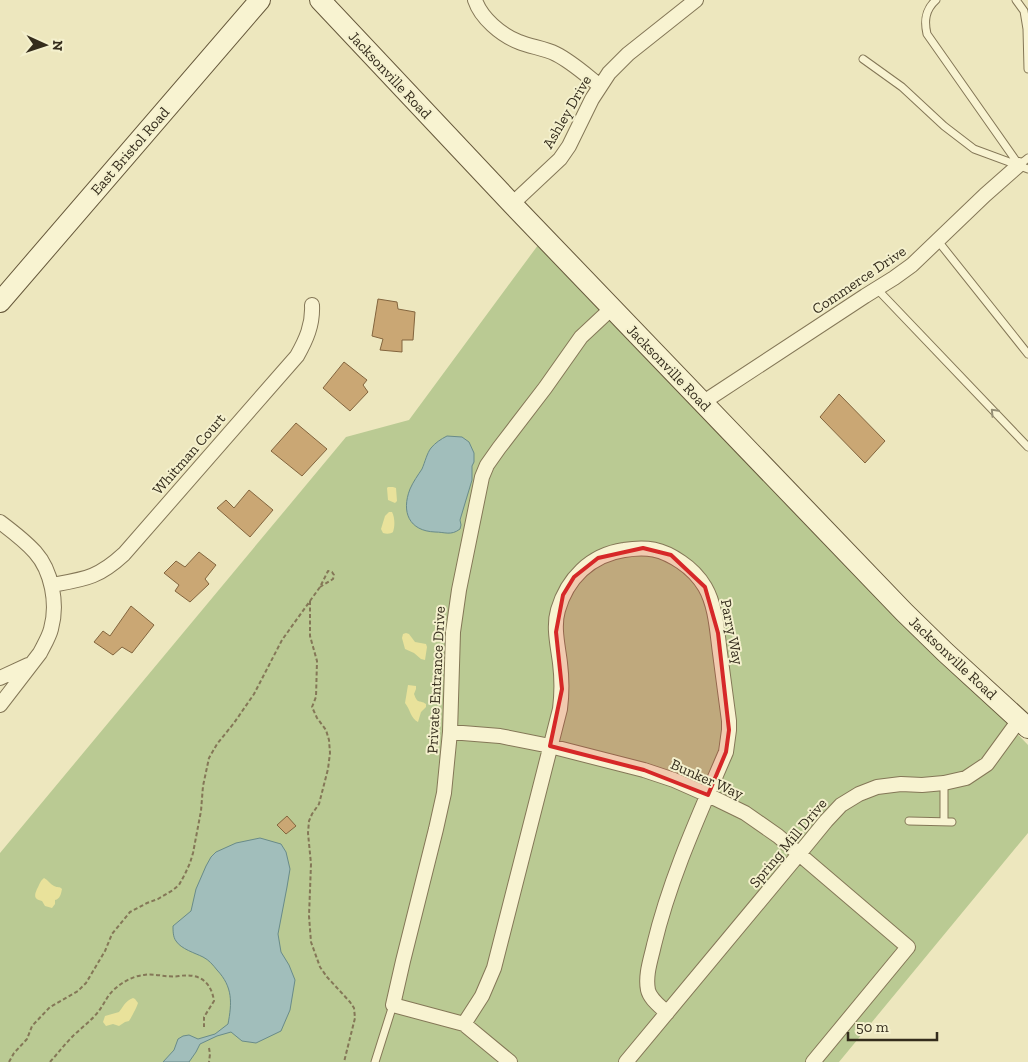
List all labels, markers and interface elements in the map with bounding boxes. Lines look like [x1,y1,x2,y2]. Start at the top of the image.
north arrow [20,20,70,70]
street label: Jacksonville Road [345,27,436,123]
text: N [49,40,66,52]
street label: Ashley Drive [539,72,595,152]
street label: East Bristol Road [87,103,174,199]
street label: Commerce Drive [809,242,909,318]
street label: Jacksonville Road [623,321,715,416]
street label: Whitman Court [149,409,230,498]
one-way arrow [991,409,1000,418]
street label: Parry Way [717,598,747,667]
street label: Private Entrance Drive [423,606,449,754]
street label: Jacksonville Road [905,613,1001,704]
street label: Bunker Way [668,755,746,803]
street label: Spring Mill Drive [745,795,831,891]
scale bar [848,1010,937,1042]
text: 50 m [856,1018,889,1036]

